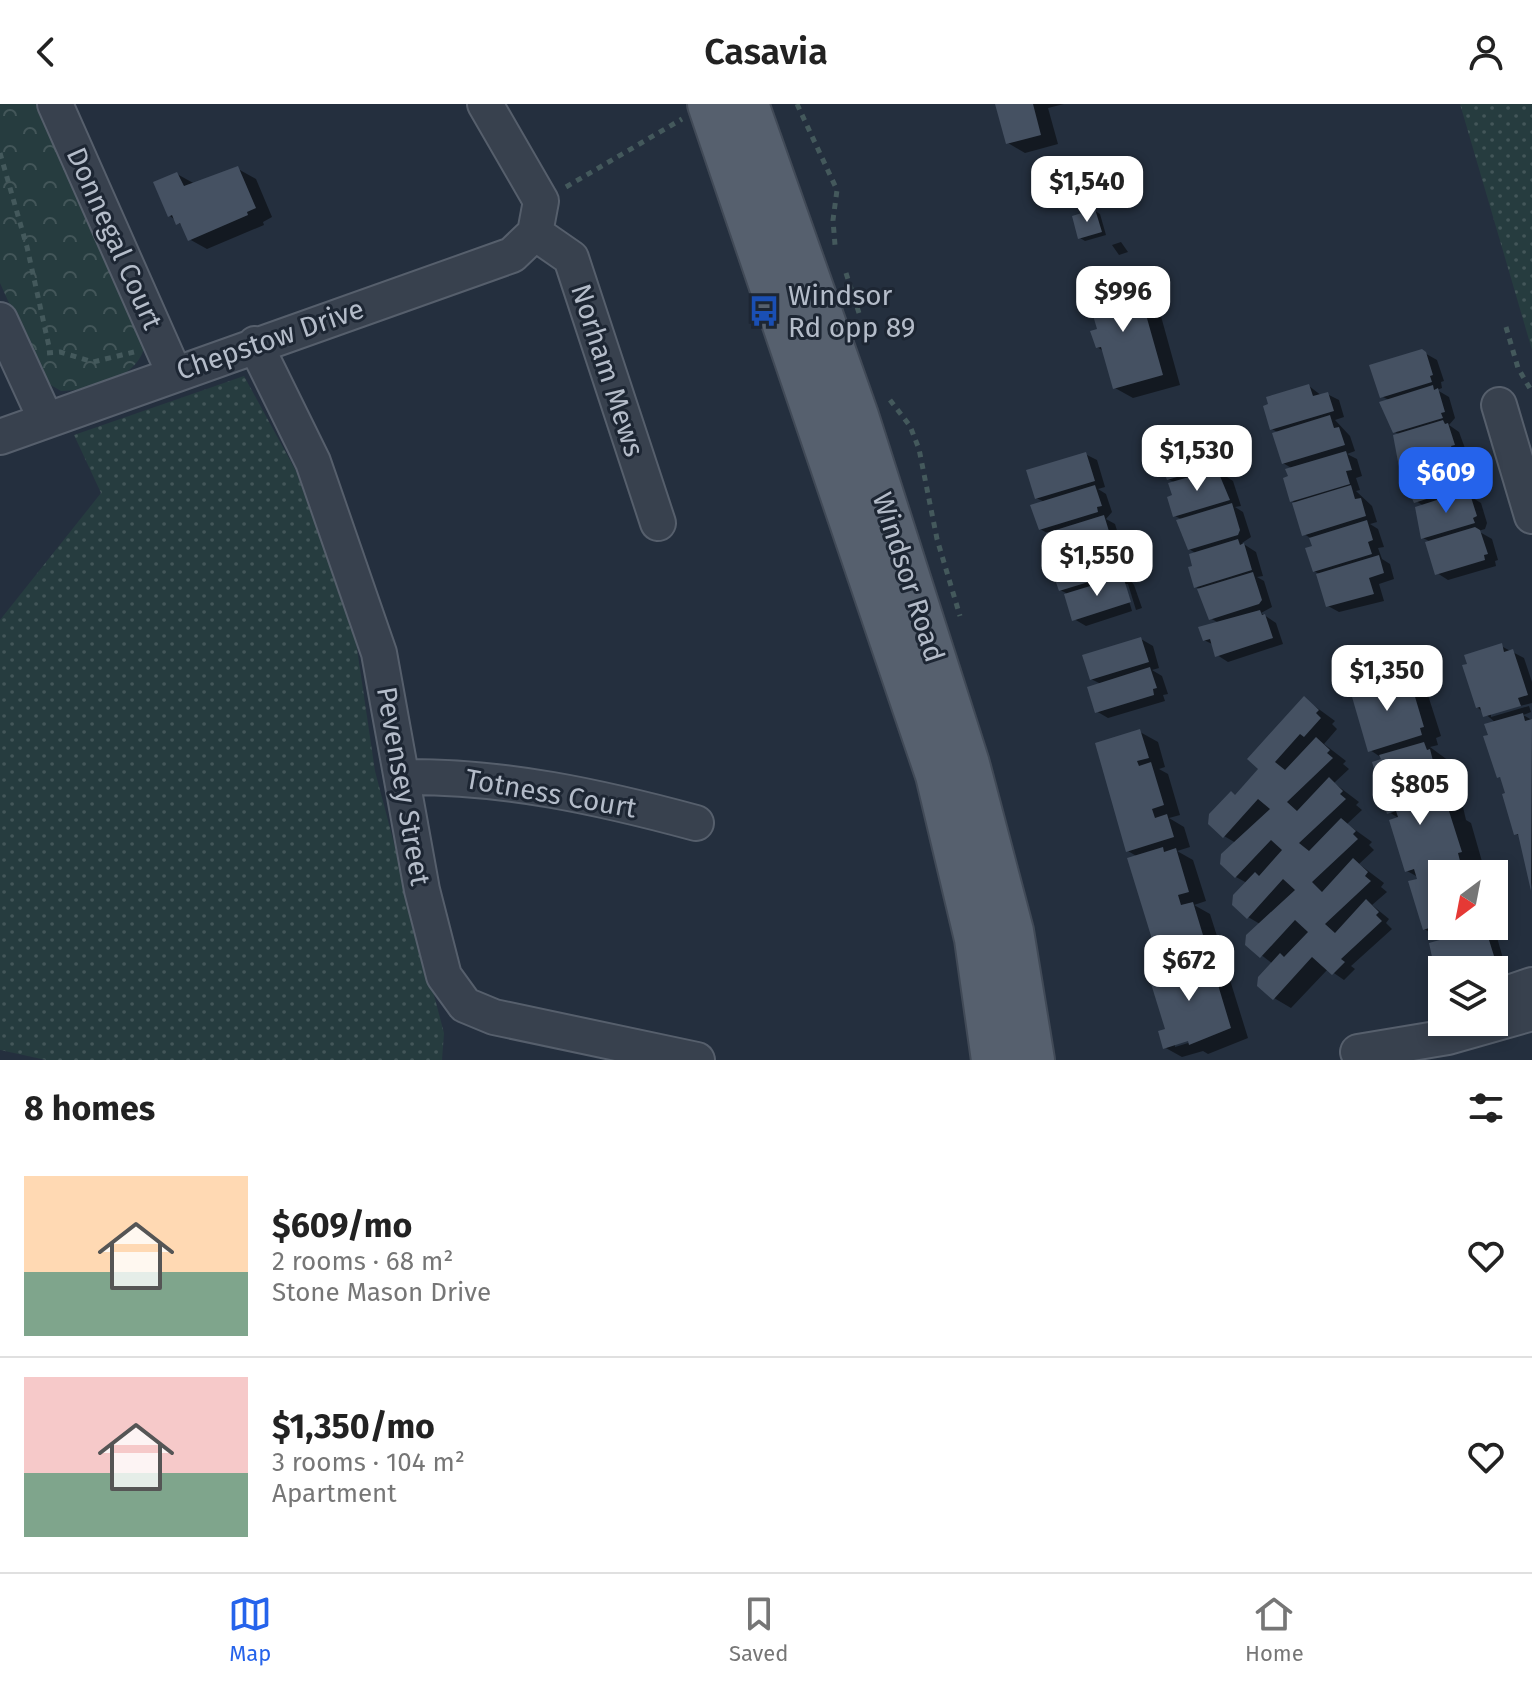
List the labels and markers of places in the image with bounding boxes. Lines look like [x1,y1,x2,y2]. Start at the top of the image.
pin: $1,540 [1022,156,1152,224]
pin: $996 [1076,266,1170,334]
place label: Windsor Rd opp 89 [788,279,915,344]
bus stop icon: Windsor Rd opp 89 [747,294,781,328]
pin: $1,530 [1132,425,1262,493]
pin: $609 [1399,447,1493,515]
pin: $1,550 [1032,530,1162,598]
pin: $1,350 [1322,645,1452,713]
pin: $805 [1373,759,1467,827]
pin: $672 [1142,935,1236,1003]

